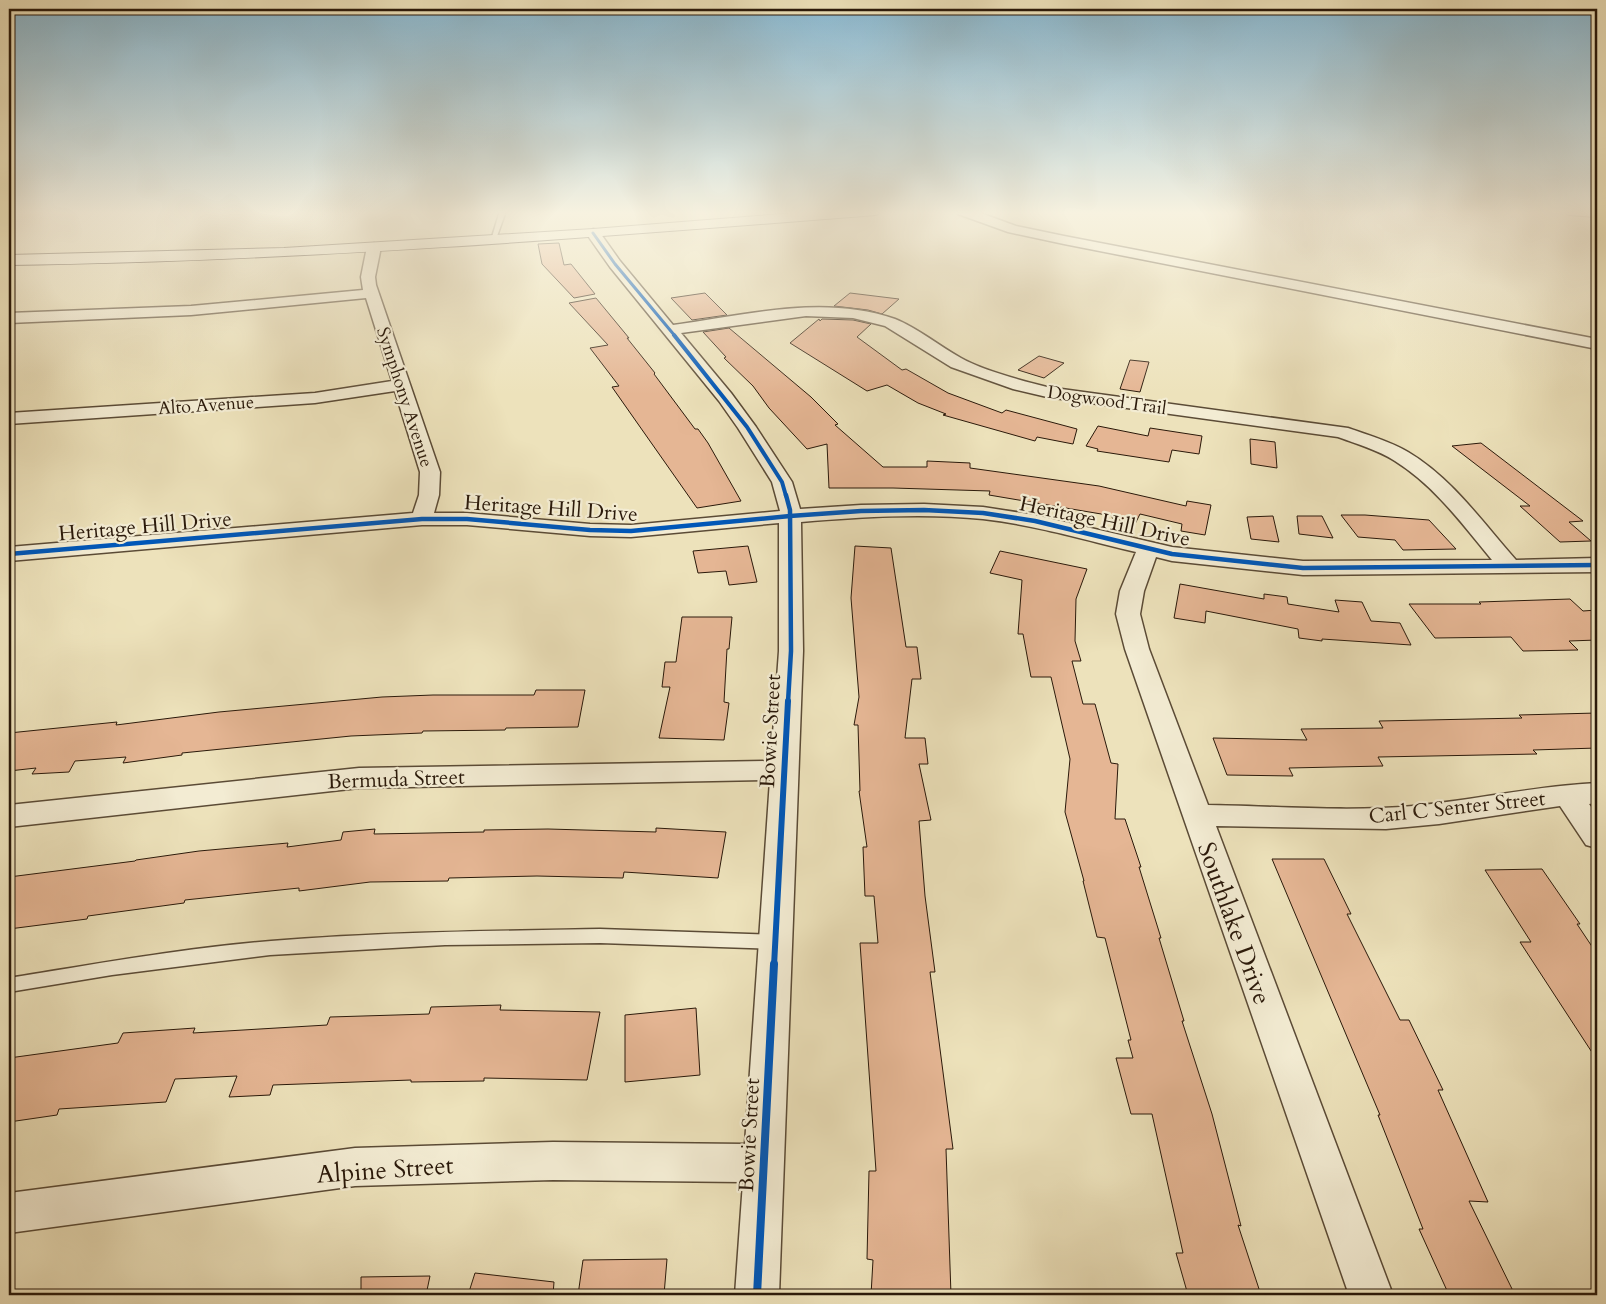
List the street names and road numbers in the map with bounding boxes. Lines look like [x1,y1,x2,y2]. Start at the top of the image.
street label: Symphony Avenue [370,324,439,470]
street label: Dogwood Trail [1046,380,1168,421]
street label: Alto Avenue [157,390,255,421]
street label: Heritage Hill Drive [463,488,639,529]
street label: Heritage Hill Drive [1017,489,1193,554]
street label: Heritage Hill Drive [57,504,233,549]
street label: Bowie Street [753,673,788,789]
street label: Bermuda Street [327,763,465,796]
street label: Carl C Senter Street [1367,784,1547,831]
street label: Southlake Drive [1189,837,1279,1009]
street label: Bowie Street [732,1077,767,1193]
street label: Alpine Street [316,1148,455,1192]

